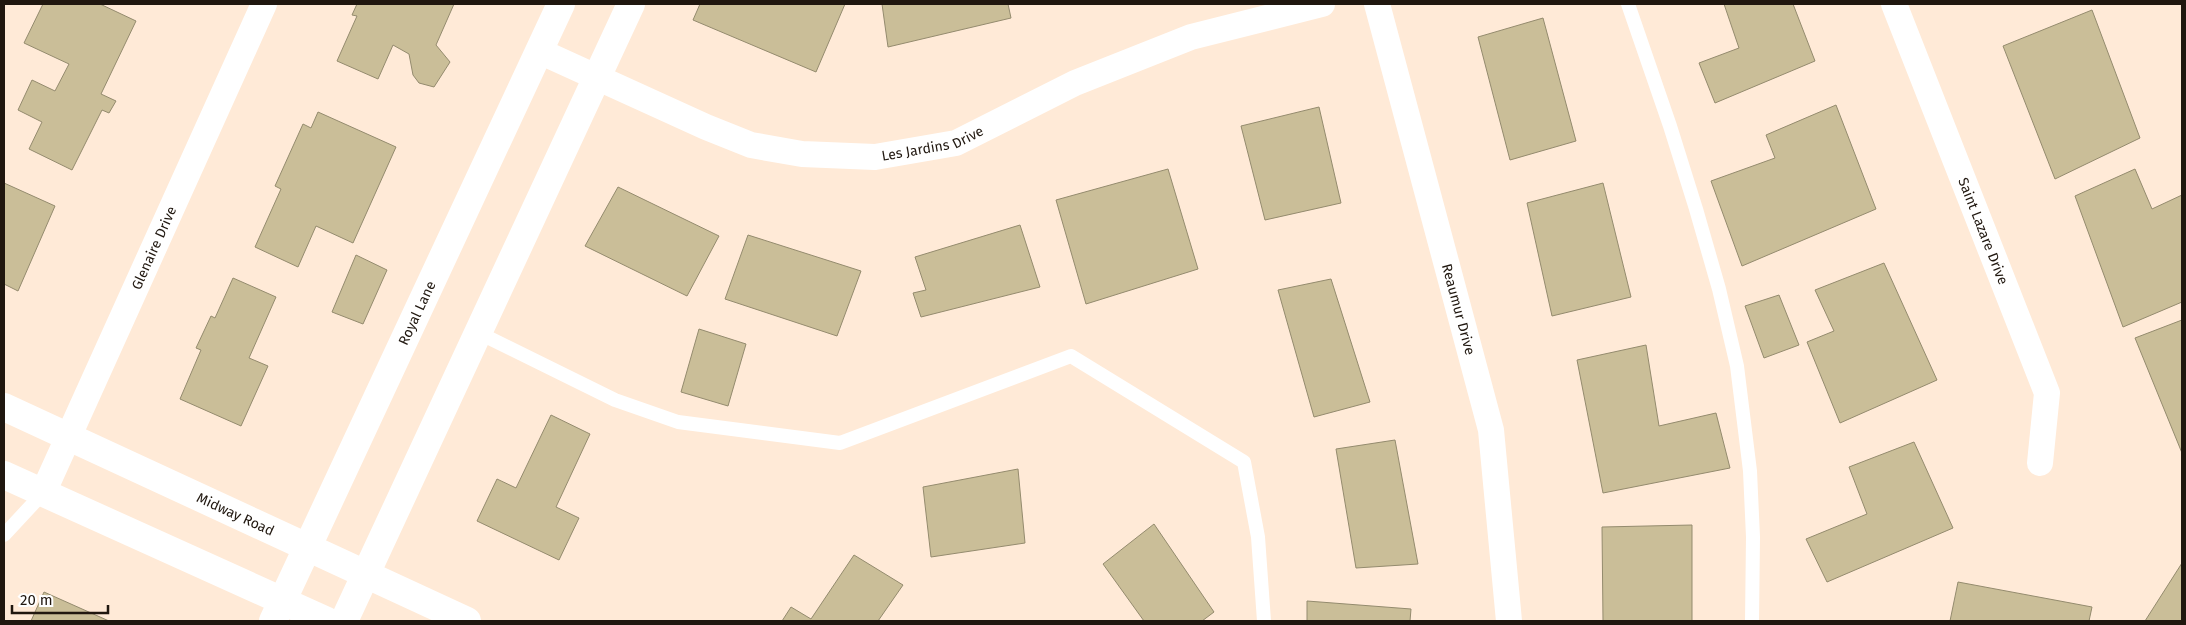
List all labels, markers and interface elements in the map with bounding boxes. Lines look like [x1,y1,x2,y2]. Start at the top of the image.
street label: Les Jardins Drive [880,123,986,165]
street label: Saint Lazare Drive [1954,175,2012,287]
street label: Glenaire Drive [128,204,180,292]
street label: Reaumur Drive [1438,262,1479,357]
street label: Royal Lane [395,278,439,348]
street label: Midway Road [194,489,277,540]
scale bar [12,582,109,614]
text: 20 m [20,591,53,609]

